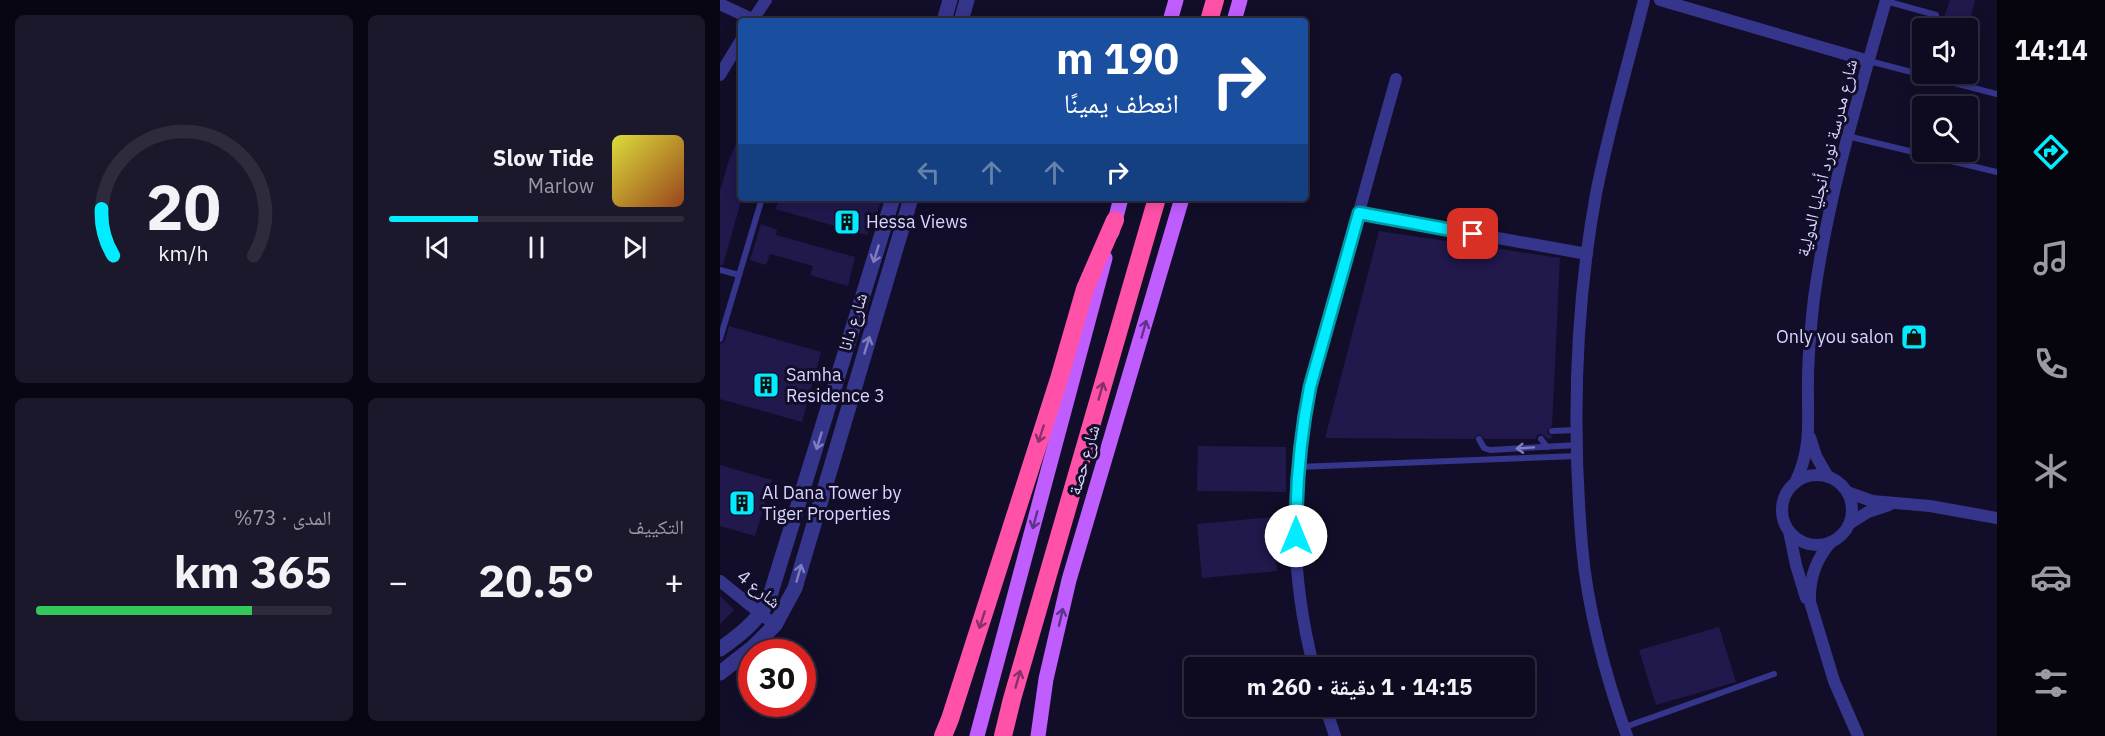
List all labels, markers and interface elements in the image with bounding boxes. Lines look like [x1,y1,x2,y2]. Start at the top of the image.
map controls [1912,18,1978,162]
button: sound [1912,18,1978,84]
text: 190 m [1056,31,1179,86]
text: 14:14 [2014,32,2088,67]
icon: right [1200,42,1278,120]
street label: شارع مدرسة نورد أنجليا الدولية [1791,57,1862,259]
text: انعطف يمينًا [1064,85,1179,120]
button: search [1912,96,1978,162]
icon: directions [2030,131,2072,173]
text: Slow Tide [493,143,594,172]
icon: left [912,156,945,189]
icon: ahead [975,156,1008,189]
icon: ahead [1038,156,1071,189]
icon: right [1101,156,1134,189]
text: 20 [146,166,221,247]
text: Marlow [528,172,594,199]
building icon: Hessa Views [832,207,862,237]
pin [1447,208,1498,259]
place label: Hessa Views [866,210,968,233]
icon: arrive [1456,217,1489,250]
icon: previous [421,231,454,264]
icon: pause [520,231,553,264]
icon: next [618,231,651,264]
icon: music [2030,237,2072,279]
text: km/h [159,240,209,268]
one-way arrow [870,244,881,263]
street label: شارع دانا [833,290,872,354]
one-way arrow [1139,320,1150,339]
shop icon: Only you salon [1899,322,1929,352]
place label: Only you salon [1776,325,1894,348]
one-way arrow [862,336,873,355]
icon: phone [2030,343,2072,385]
place label: Samha Residence 3 [786,363,885,407]
building icon: Samha Residence 3 [751,370,781,400]
one-way arrow [1096,382,1107,401]
street label: شارع حصة [1063,422,1105,498]
one-way arrow [1035,424,1046,443]
one-way arrow [813,431,824,450]
one-way arrow [1516,443,1536,454]
icon: climate [2030,450,2072,492]
place label: Al Dana Tower by Tiger Properties [762,481,901,525]
building icon: Al Dana Tower by Tiger Properties [727,488,757,518]
text: المدى · 73% [234,504,332,531]
position arrow [1264,504,1328,568]
one-way arrow [1029,510,1040,529]
text: التكييف [628,513,684,540]
text: 365 km [174,542,332,600]
text: 20.5° [478,551,594,609]
icon: car [2030,556,2072,598]
text: − [389,560,408,603]
text: + [664,560,684,603]
one-way arrow [794,563,805,582]
street label: شارع 4 [733,564,786,613]
one-way arrow [1055,608,1067,627]
one-way arrow [976,610,987,629]
speed limit sign: 30 [738,639,816,717]
icon: filters [2030,662,2072,704]
one-way arrow [1012,670,1024,689]
text: 14:15 · 1 دقيقة · 260 m [1247,672,1472,701]

